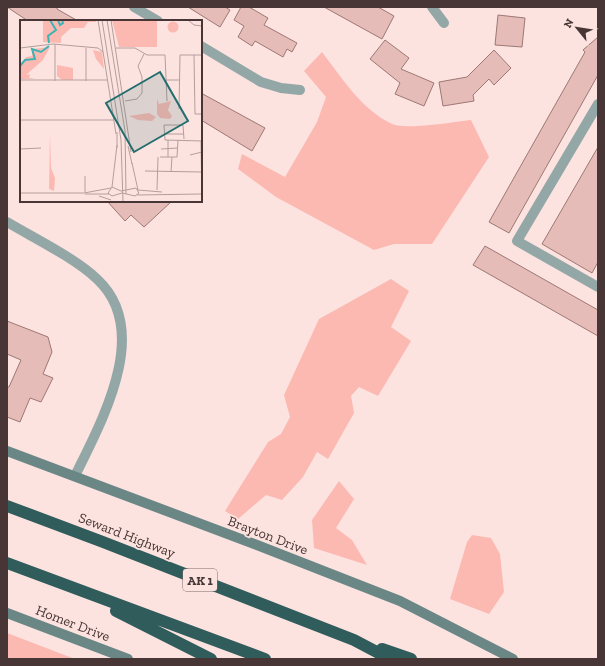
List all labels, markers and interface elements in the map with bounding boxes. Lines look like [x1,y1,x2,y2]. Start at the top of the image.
north arrow [557,8,597,48]
text: N [561,16,577,30]
inset map [20,20,202,202]
street label: Seward Highway [76,509,178,562]
street label: Brayton Drive [225,512,311,559]
road number: AK 1 [183,569,217,591]
street label: Homer Drive [33,602,113,646]

